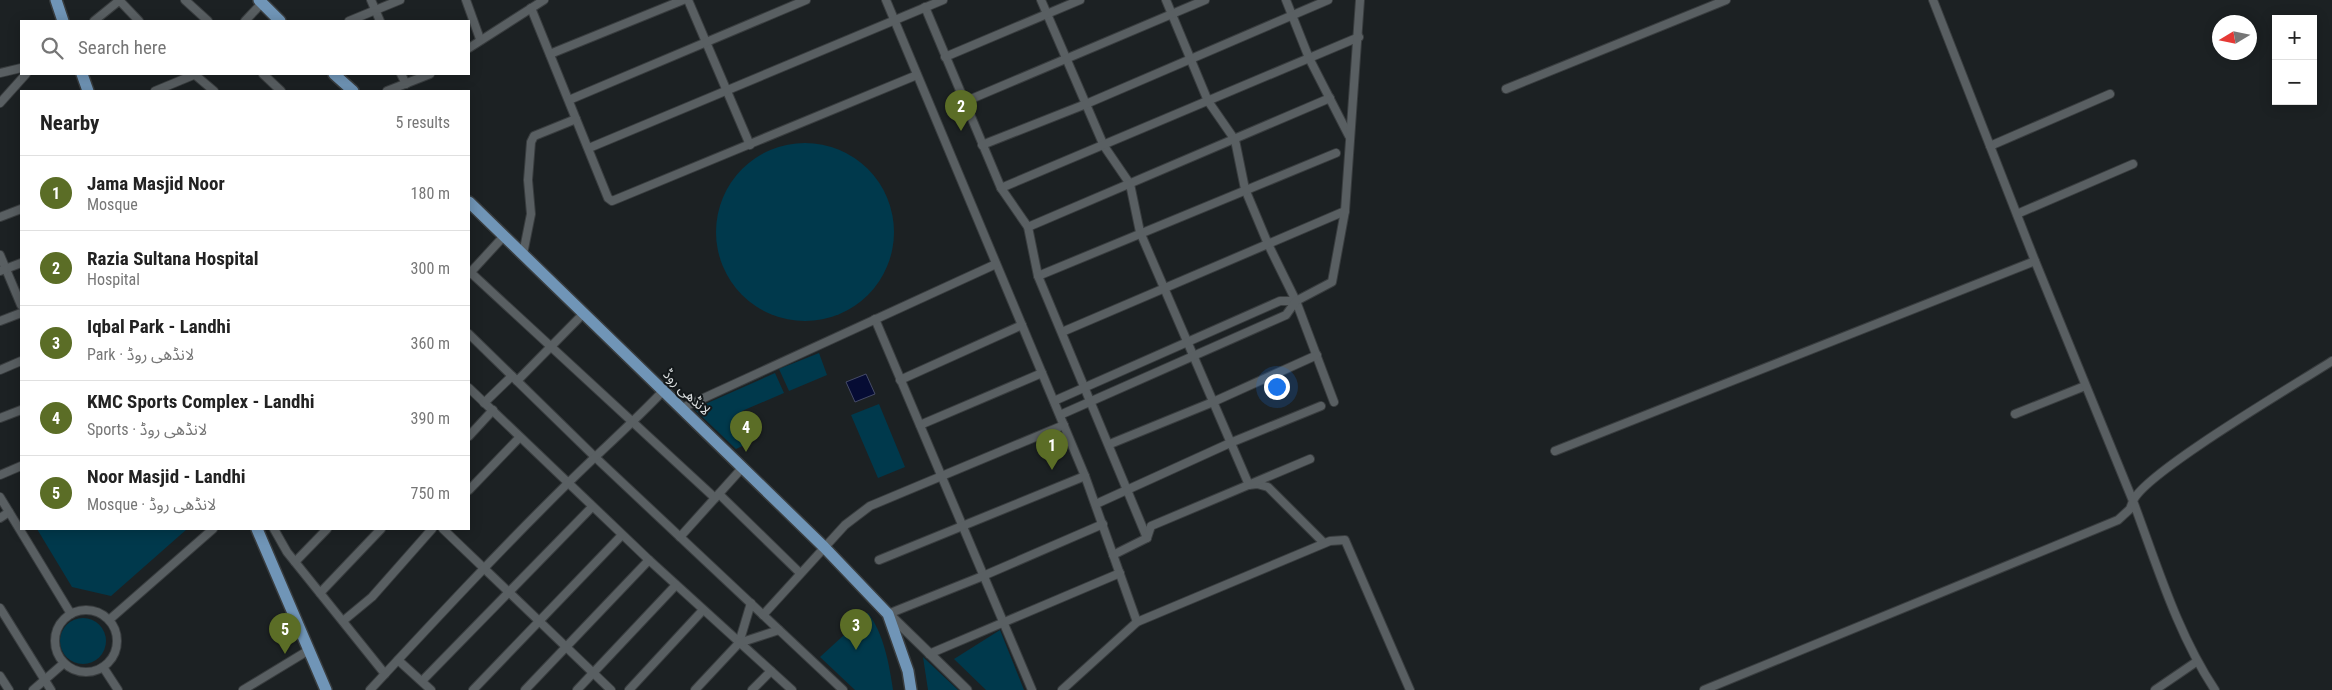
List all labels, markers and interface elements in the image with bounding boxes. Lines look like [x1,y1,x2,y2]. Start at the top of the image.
north arrow [2212,15,2257,60]
map controls [2272,15,2317,105]
button: + [2272,15,2317,60]
search box [20,20,470,75]
icon: search [38,34,66,62]
text: Search here [78,36,166,59]
button: − [2272,60,2317,105]
pin: 2 [945,90,977,131]
text: Nearby [40,111,99,135]
text: 5 results [395,113,450,132]
text: Jama Masjid Noor [87,172,225,195]
text: 1 [52,184,60,203]
text: 180 m [411,184,450,203]
text: Mosque [87,195,138,214]
text: Razia Sultana Hospital [87,247,259,270]
text: 2 [52,259,60,278]
text: 300 m [411,259,450,278]
text: Hospital [87,270,140,289]
text: Iqbal Park - Landhi [87,315,231,338]
text: 3 [52,334,60,353]
text: 360 m [411,334,450,353]
text: Park · لانڈھی روڈ [87,345,194,364]
street label: لانڈھی روڈ [660,366,714,419]
your location [1264,374,1290,400]
text: KMC Sports Complex - Landhi [87,390,315,413]
text: 4 [52,409,60,428]
text: 390 m [411,409,450,428]
pin: 4 [730,411,762,452]
text: Sports · لانڈھی روڈ [87,420,207,439]
pin: 1 [1036,429,1068,470]
text: Noor Masjid - Landhi [87,465,246,488]
text: 5 [52,484,60,503]
text: 750 m [411,484,450,503]
text: Mosque · لانڈھی روڈ [87,495,216,514]
pin: 3 [840,609,872,650]
pin: 5 [269,613,301,654]

